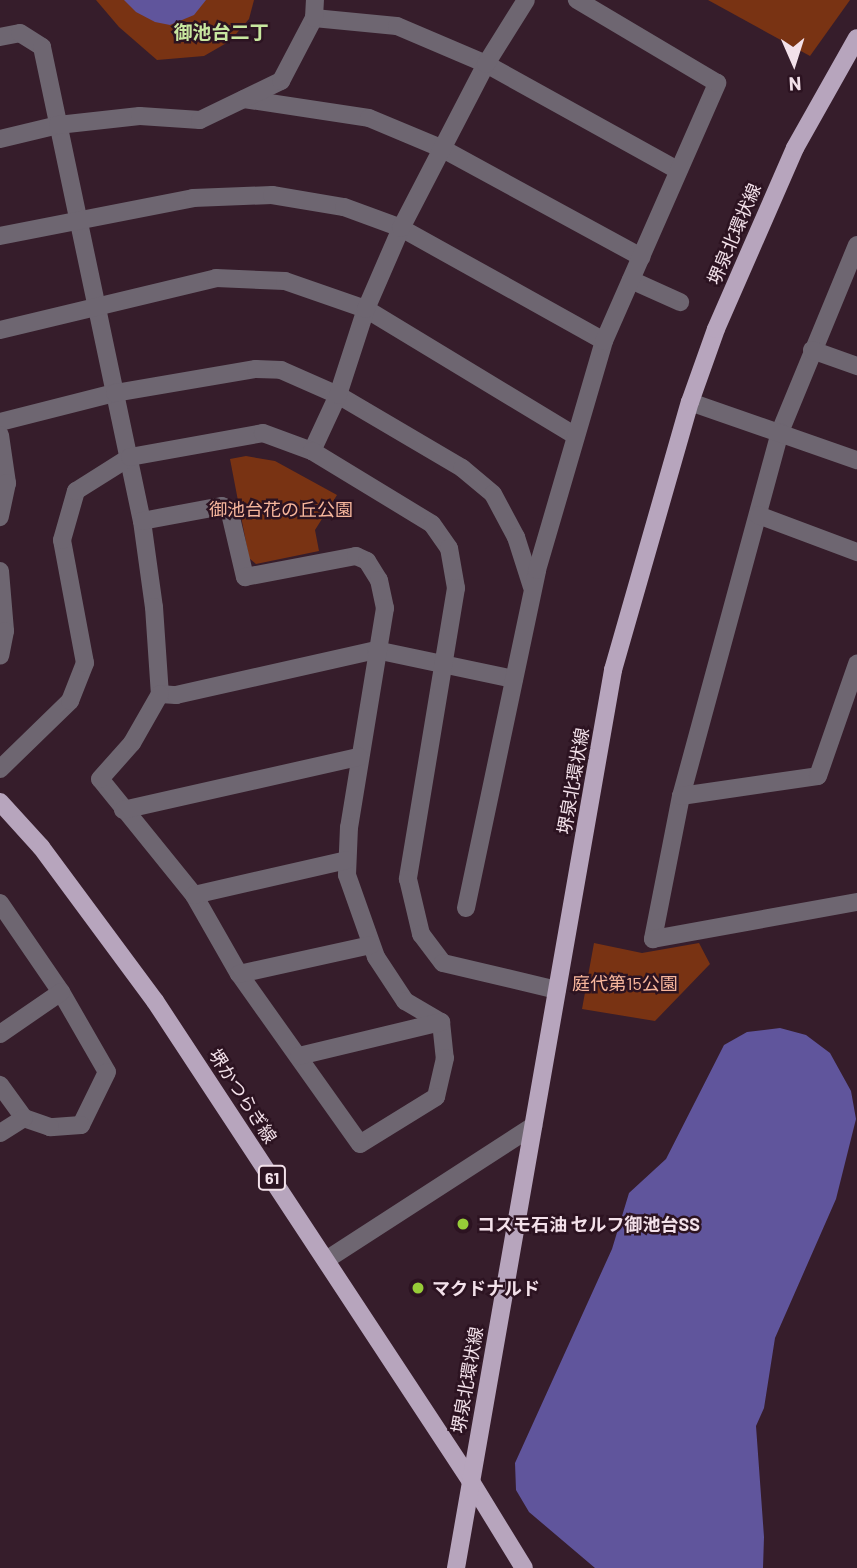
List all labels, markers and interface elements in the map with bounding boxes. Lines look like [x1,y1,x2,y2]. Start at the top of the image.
district label: 御池台二丁 [174,21,268,43]
north arrow [759,28,829,98]
text: N [788,73,802,96]
street label: 堺泉北環状線 [703,180,765,288]
park label: 御池台花の丘公園 [209,498,353,520]
street label: 堺泉北環状線 [553,726,593,836]
park label: 庭代第15公園 [572,972,678,994]
street label: 堺かつらぎ線 [205,1045,281,1147]
road number: 61 [256,1166,288,1190]
place label: コスモ石油 セルフ御池台SS [477,1213,700,1235]
marker: コスモ石油 セルフ御池台SS [455,1216,471,1232]
place label: マクドナルド [432,1277,540,1299]
marker: マクドナルド [410,1280,426,1296]
street label: 堺泉北環状線 [447,1325,487,1435]

